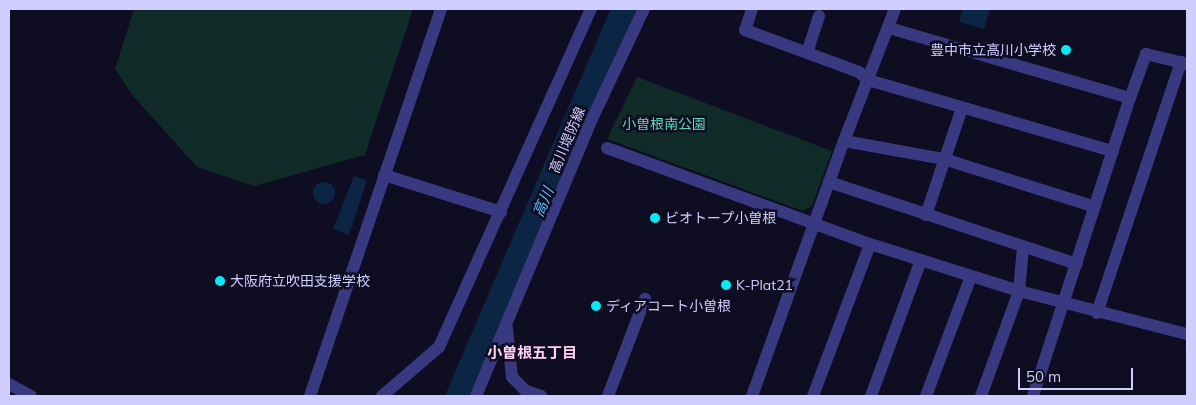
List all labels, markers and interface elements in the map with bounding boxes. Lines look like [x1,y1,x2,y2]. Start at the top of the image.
place label: 豊中市立高川小学校 [930,42,1056,58]
marker: 豊中市立高川小学校 [1060,44,1072,56]
street label: 高川堤防線 [546,105,588,175]
park label: 小曽根南公園 [622,116,706,132]
water label: 高川 [529,185,557,219]
place label: ビオトープ小曽根 [665,210,777,226]
marker: ビオトープ小曽根 [649,212,661,224]
place label: 大阪府立吹田支援学校 [230,273,370,289]
marker: 大阪府立吹田支援学校 [214,275,226,287]
place label: K-Plat21 [736,277,793,293]
marker: K-Plat21 [720,279,732,291]
place label: ディアコート小曽根 [606,298,732,314]
marker: ディアコート小曽根 [590,300,602,312]
district label: 小曽根五丁目 [487,344,577,362]
scale bar [1021,358,1136,390]
text: 50 m [1026,367,1061,386]

